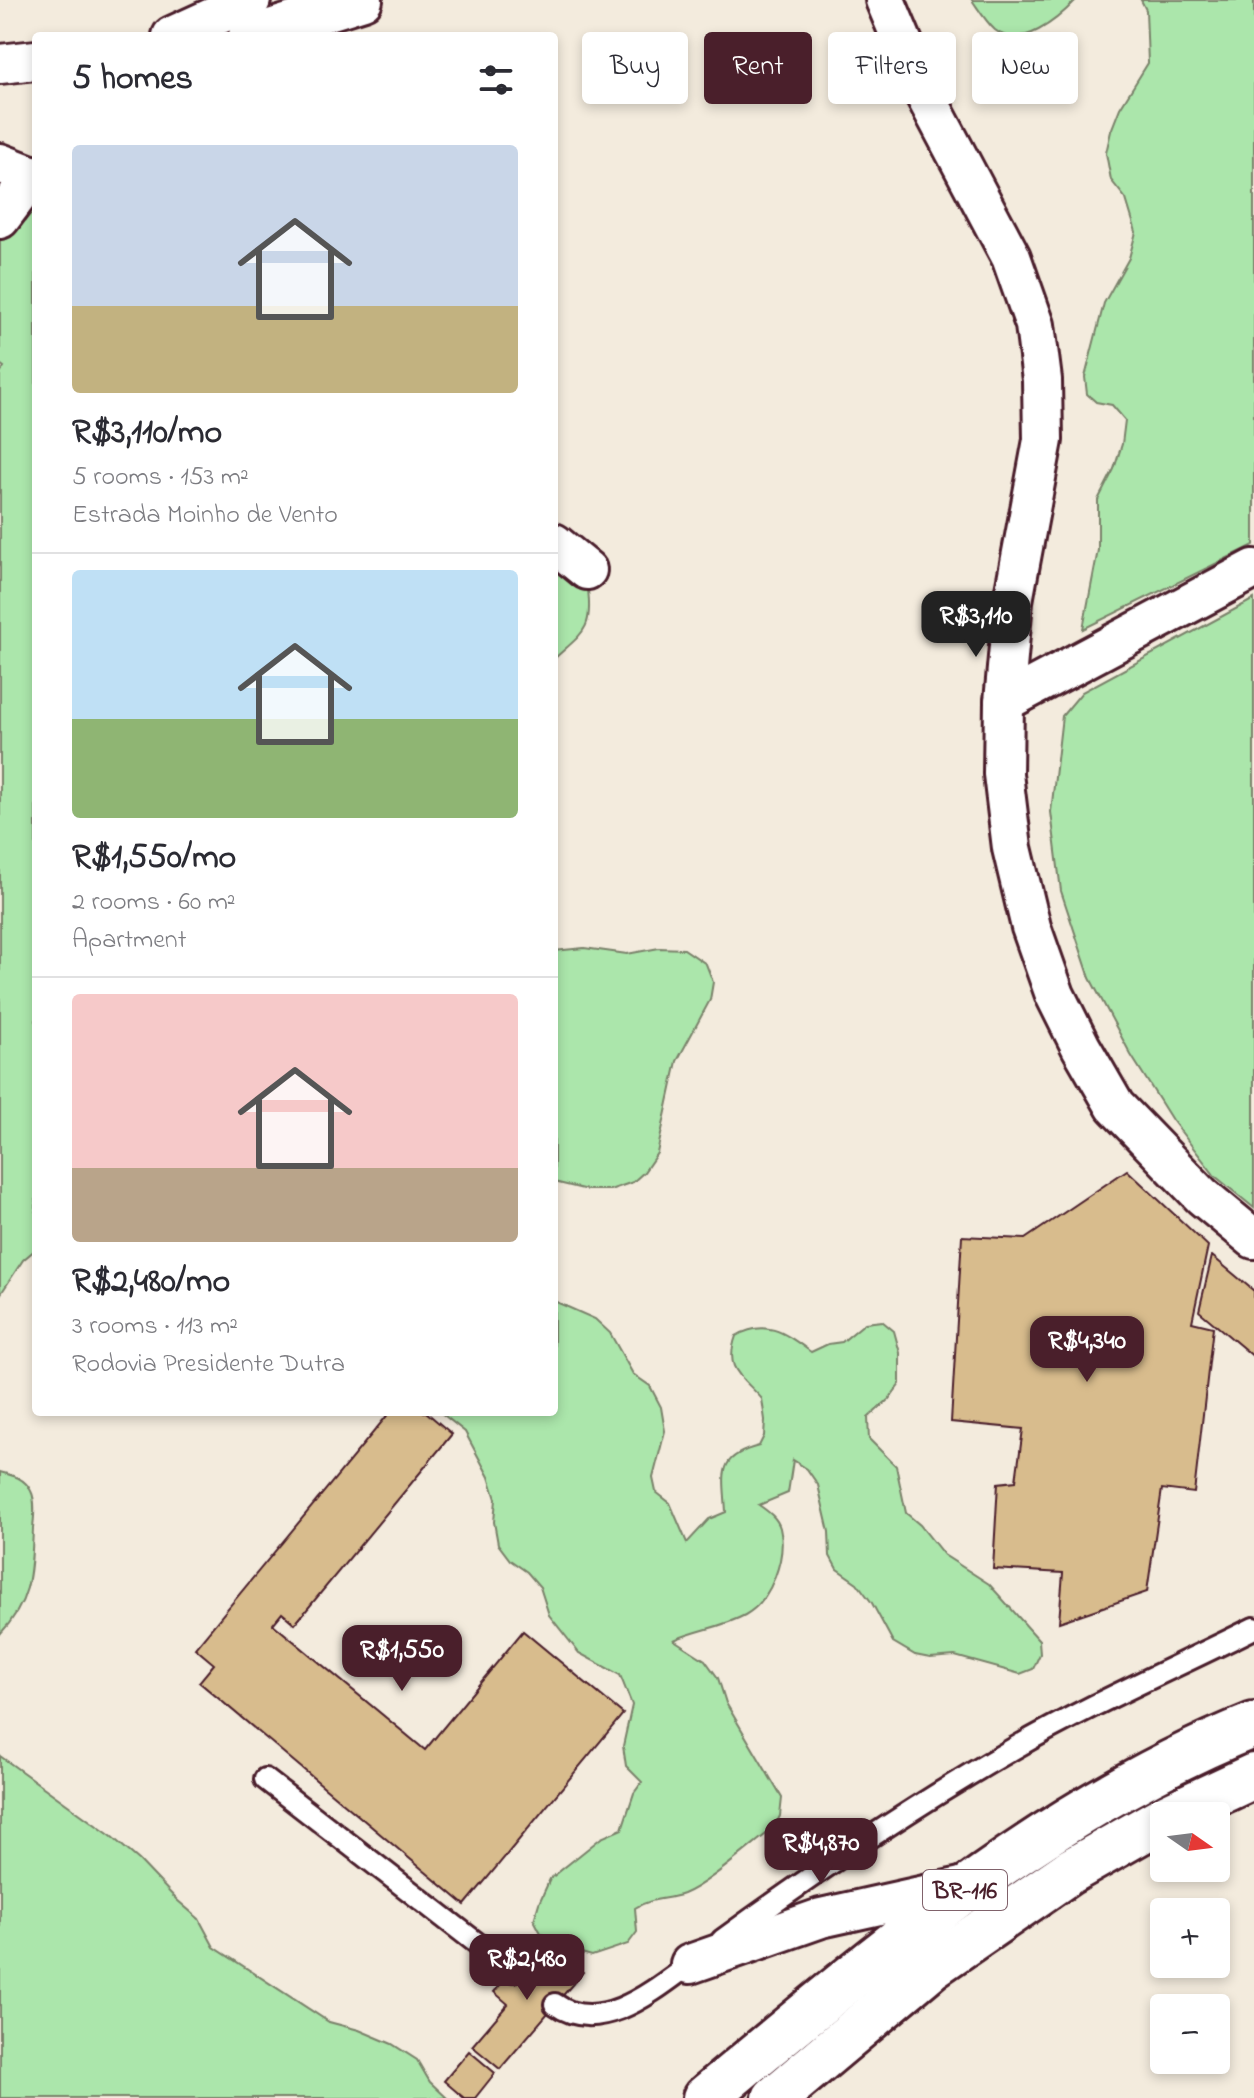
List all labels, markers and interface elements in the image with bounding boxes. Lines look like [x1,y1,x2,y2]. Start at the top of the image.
chip: Buy [582,32,688,104]
chip: Rent [704,32,812,104]
chip: Filters [828,32,956,104]
chip: New [972,32,1078,104]
text: 5 homes [72,55,193,105]
icon: filters [474,58,518,102]
icon: home [223,197,367,341]
text: R$3,110/mo [72,409,222,459]
text: 5 rooms · 153 m² [72,459,249,497]
text: Estrada Moinho de Vento [72,497,338,535]
pin: R$3,110 [902,591,1050,659]
text: R$3,110 [939,598,1013,636]
icon: home [223,622,367,766]
text: R$1,550/mo [72,834,236,884]
text: 2 rooms · 60 m² [72,884,236,922]
text: Apartment [72,922,186,960]
icon: home [223,1046,367,1190]
text: R$2,480/mo [72,1258,230,1308]
text: 3 rooms · 113 m² [72,1308,238,1346]
pin: R$4,340 [1013,1316,1161,1384]
text: R$4,340 [1048,1323,1126,1361]
text: Rodovia Presidente Dutra [72,1346,345,1384]
pin: R$1,550 [328,1625,476,1693]
text: R$1,550 [360,1632,444,1670]
north arrow [1150,1802,1230,1882]
map controls [1150,1802,1230,2074]
pin: R$4,870 [747,1818,895,1886]
text: R$4,870 [783,1825,860,1863]
road number: BR-116 [923,1870,1007,1910]
button: + [1150,1898,1230,1978]
pin: R$2,480 [453,1934,601,2002]
text: R$2,480 [487,1941,567,1979]
button: − [1150,1994,1230,2074]

